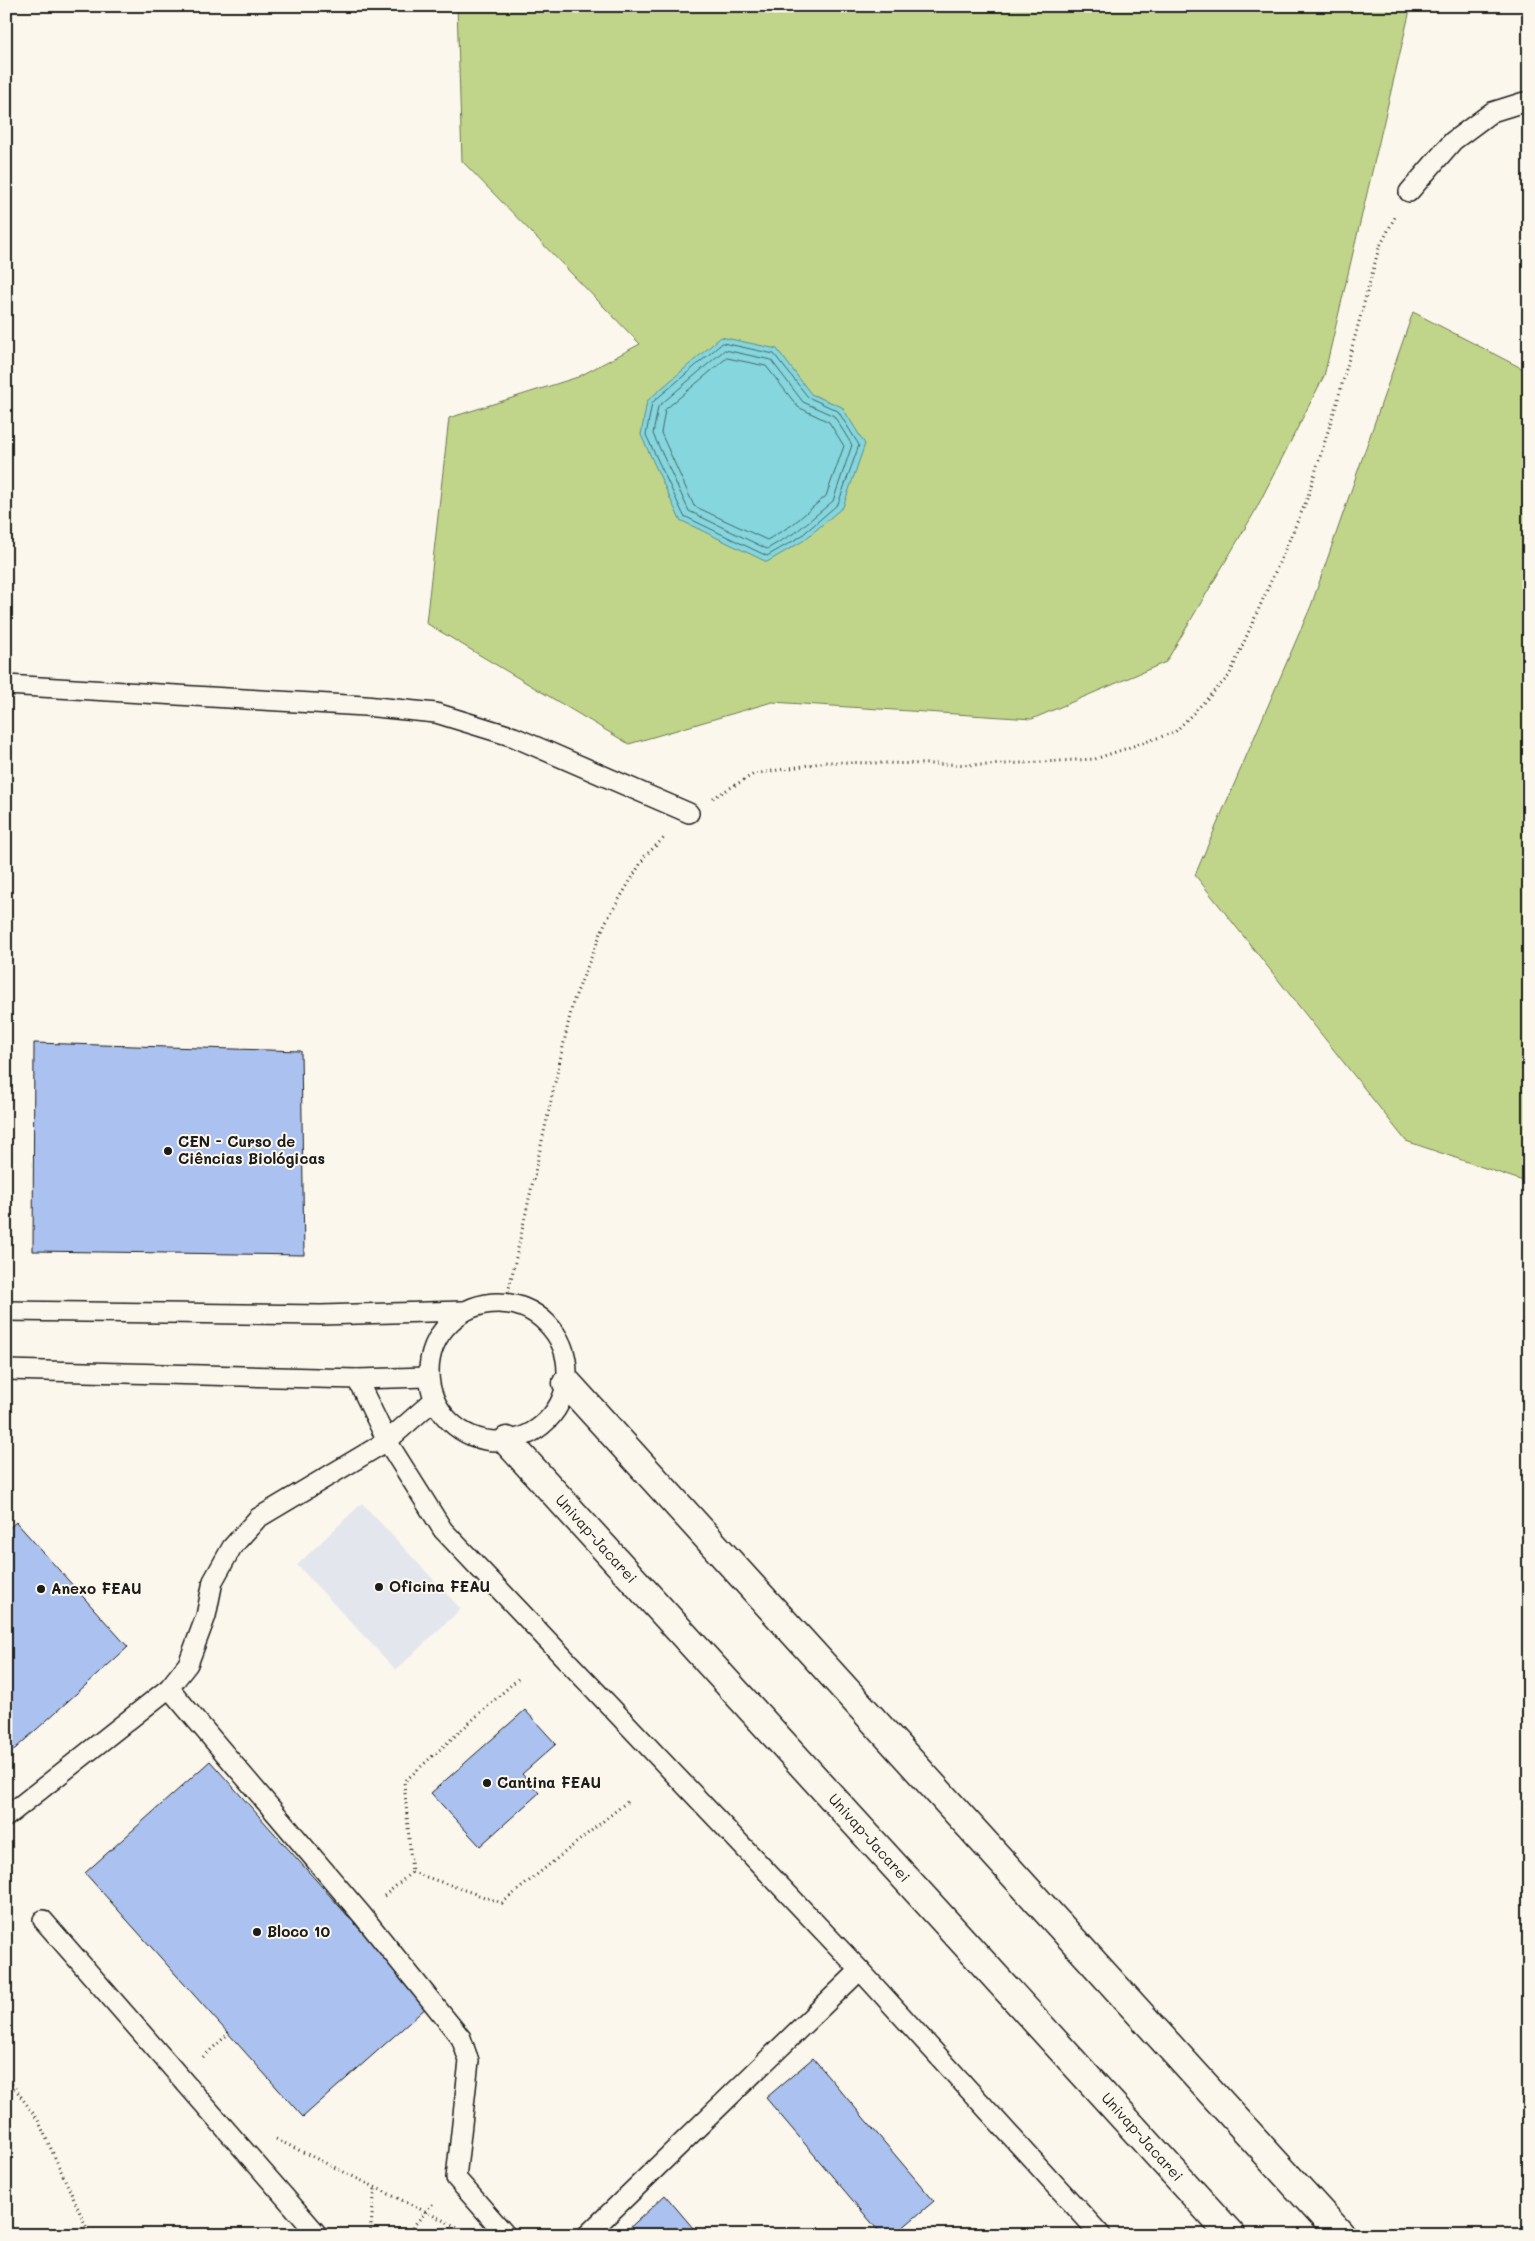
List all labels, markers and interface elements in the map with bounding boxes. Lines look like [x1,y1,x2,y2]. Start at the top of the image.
place label: CEN - Curso de Ciências Biológicas [178,1131,325,1168]
marker: CEN - Curso de Ciências Biológicas [162,1145,174,1157]
street label: Univap-Jacarei [552,1490,642,1587]
place label: Oficina FEAU [389,1576,490,1596]
place label: Anexo FEAU [51,1578,142,1598]
marker: Oficina FEAU [373,1581,385,1593]
marker: Anexo FEAU [35,1583,47,1595]
place label: Cantina FEAU [497,1772,601,1792]
marker: Cantina FEAU [481,1777,493,1789]
street label: Univap-Jacarei [825,1789,915,1886]
place label: Bloco 10 [267,1921,330,1941]
marker: Bloco 10 [251,1926,263,1938]
street label: Univap-Jacarei [1098,2088,1188,2185]

